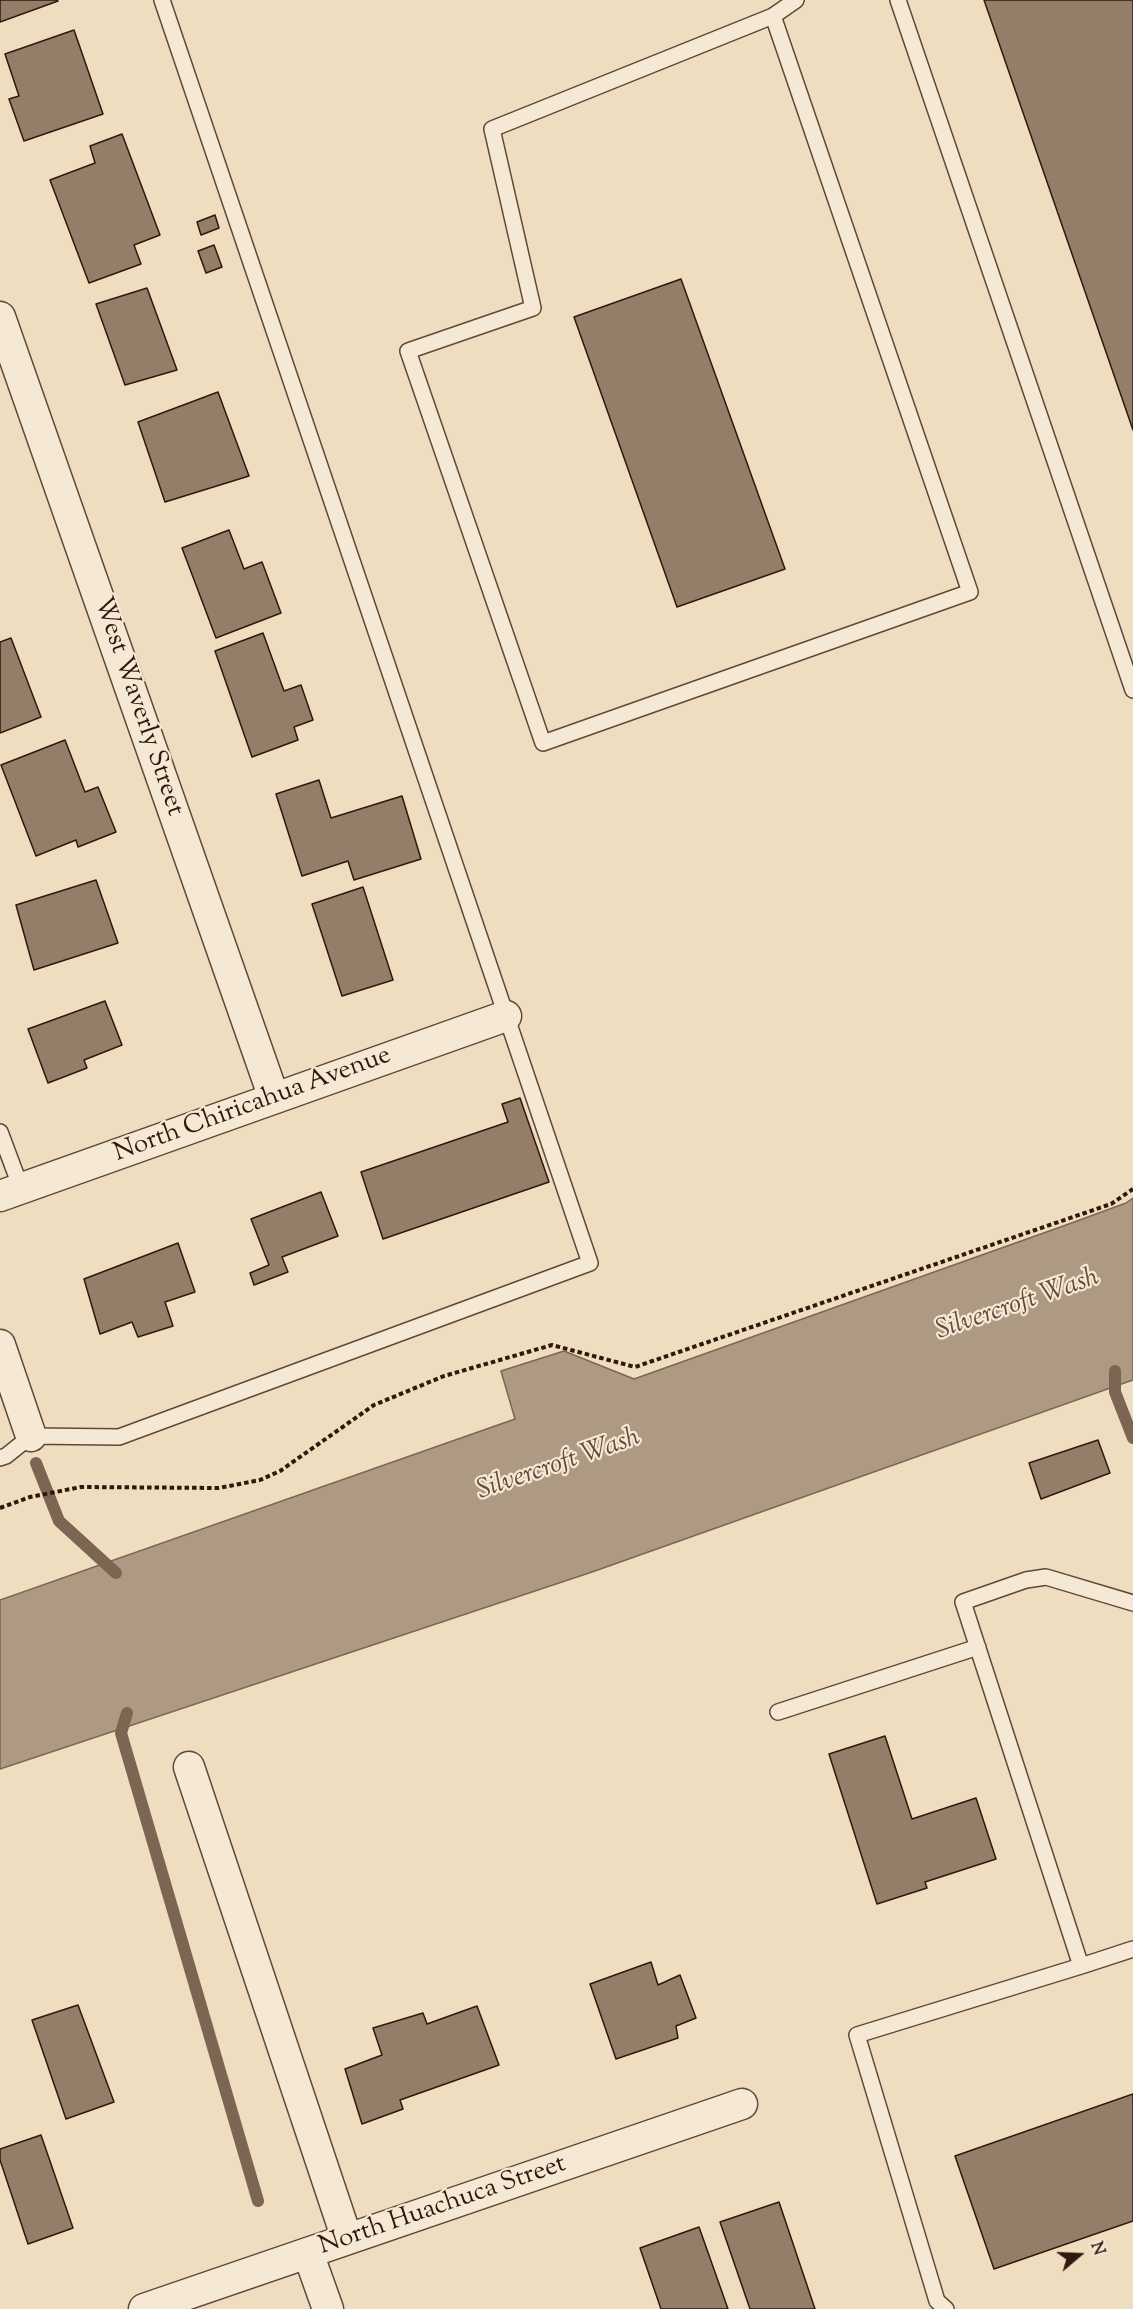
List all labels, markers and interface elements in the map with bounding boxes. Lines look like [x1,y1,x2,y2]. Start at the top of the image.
street label: West Waverly Street [85,594,189,820]
street label: North Chiricahua Avenue [110,1041,396,1171]
water label: Silvercroft Wash [932,1263,1104,1349]
water label: Silvercroft Wash [473,1423,645,1509]
street label: North Huachuca Street [315,2150,571,2264]
north arrow [1049,2225,1109,2285]
text: N [1084,2239,1109,2259]

